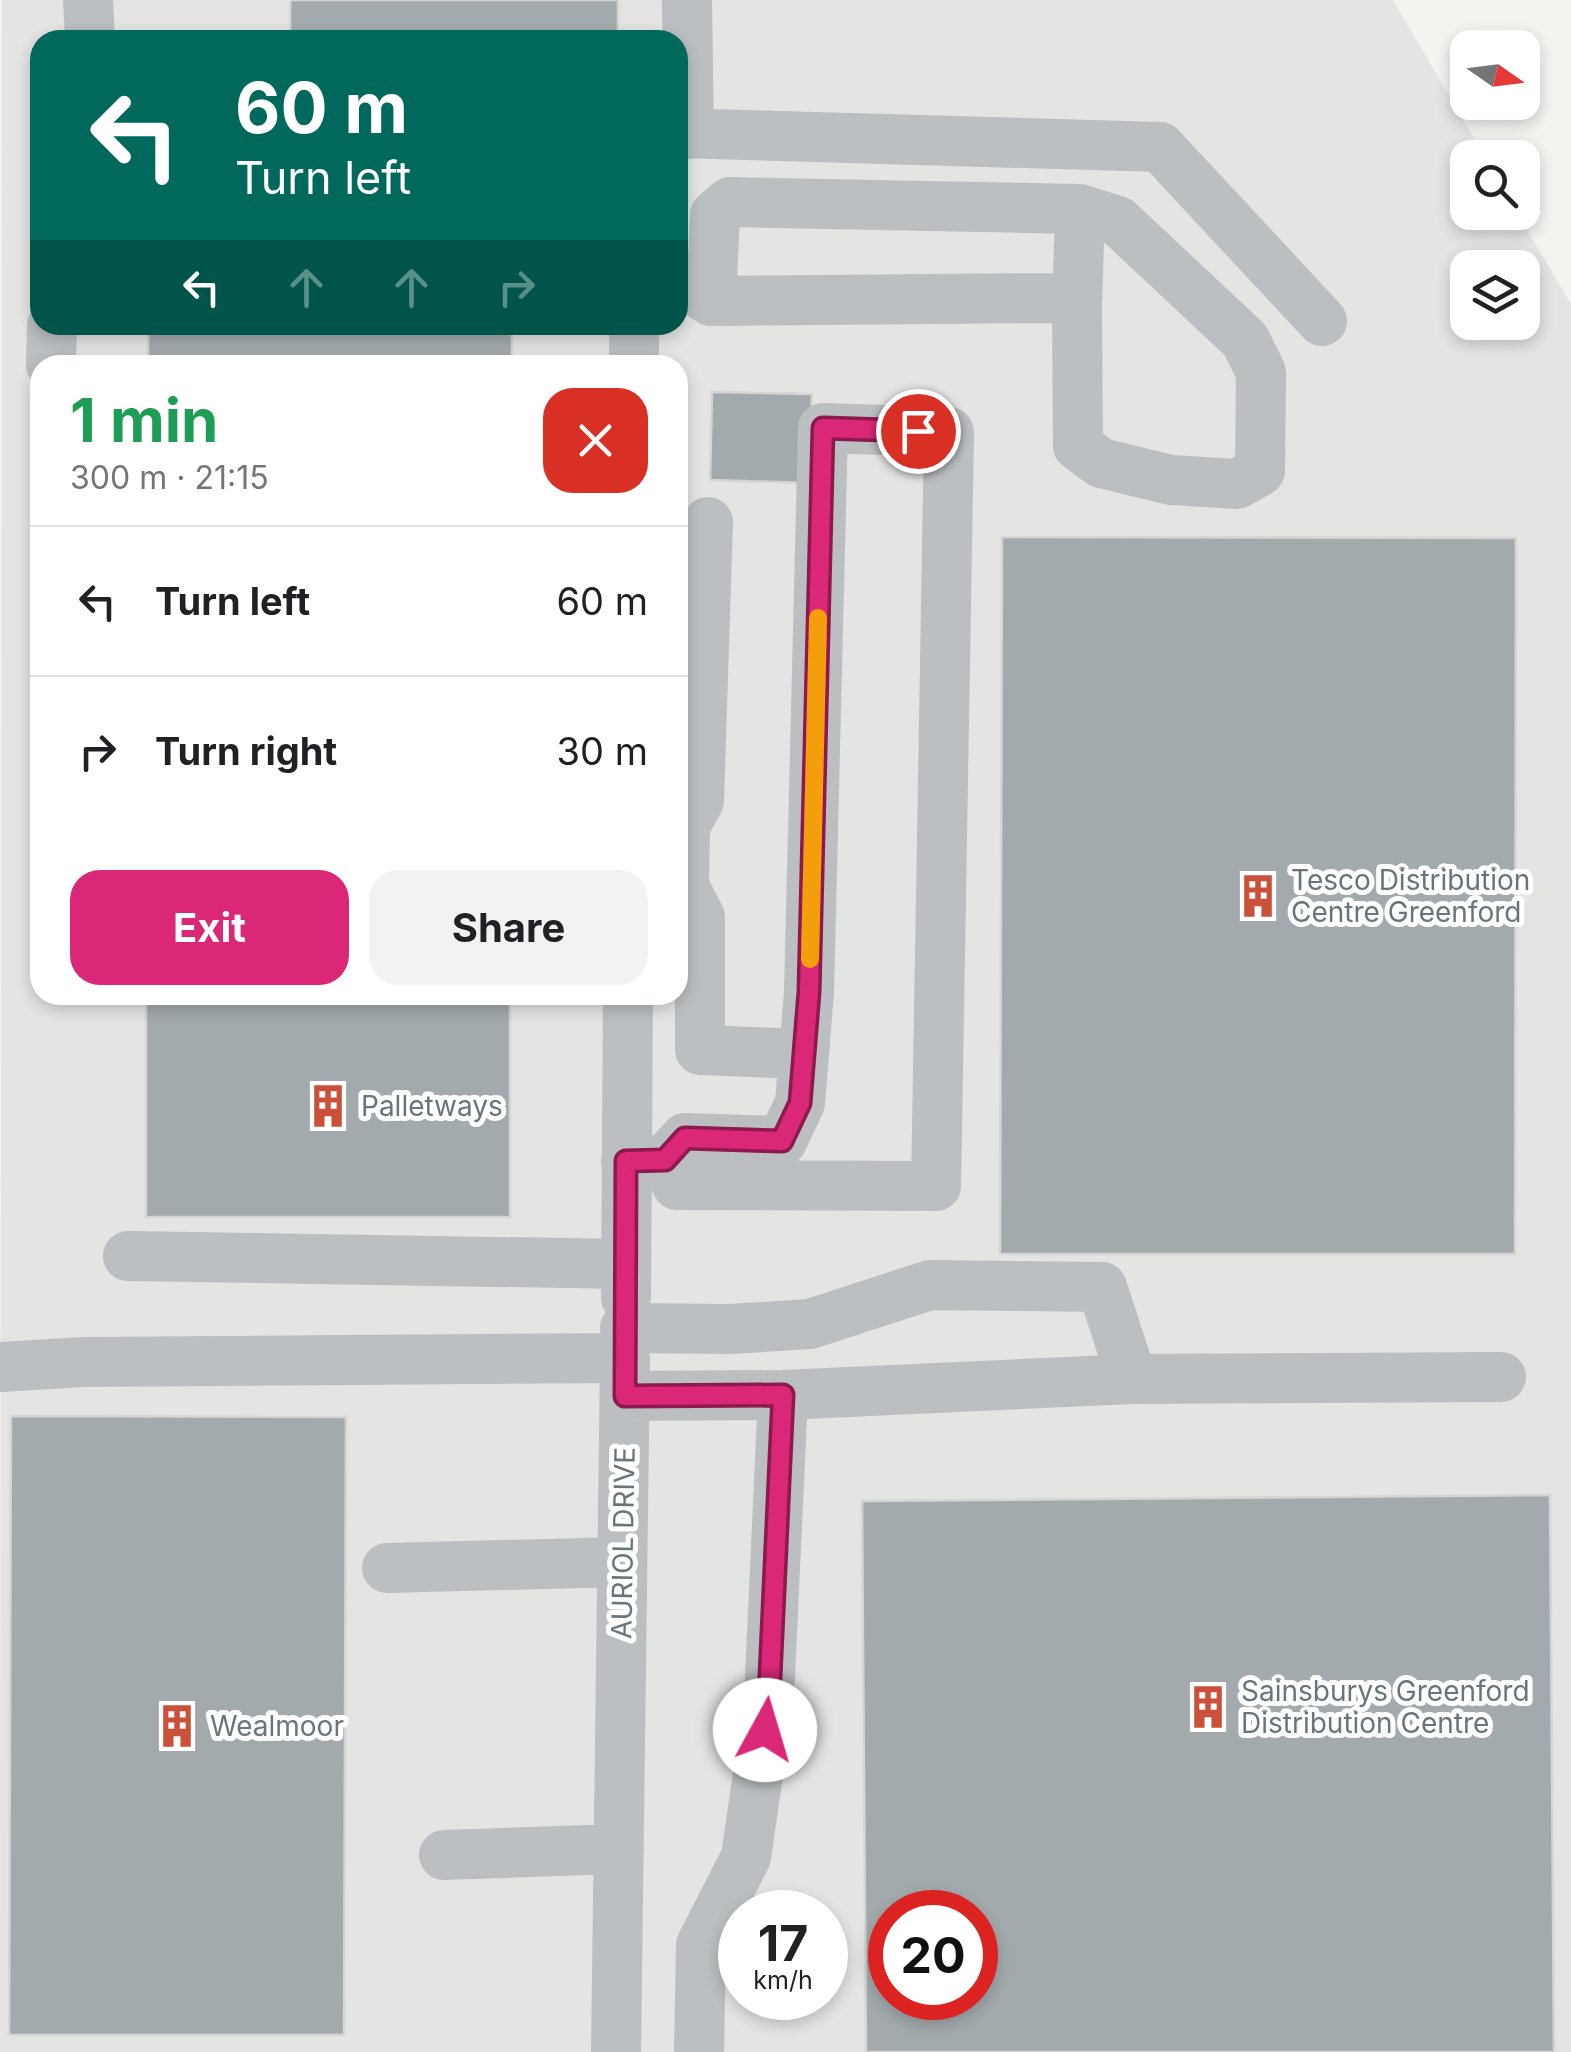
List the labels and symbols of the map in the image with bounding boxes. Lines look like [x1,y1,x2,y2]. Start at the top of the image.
north arrow [1450,30,1540,120]
pin [876,389,961,474]
place label: Tesco Distribution Centre Greenford [1291,863,1530,929]
building icon: Tesco Distribution Centre Greenford [1234,872,1282,920]
building icon: Palletways [304,1082,352,1130]
place label: Palletways [361,1089,503,1123]
street label: AURIOL DRIVE [604,1447,642,1639]
place label: Sainsburys Greenford Distribution Centre [1241,1674,1530,1740]
position arrow [713,1678,817,1782]
building icon: Sainsburys Greenford Distribution Centre [1184,1683,1232,1731]
building icon: Wealmoor [153,1702,201,1750]
place label: Wealmoor [210,1709,344,1743]
speed limit sign: 20 [868,1890,998,2020]

